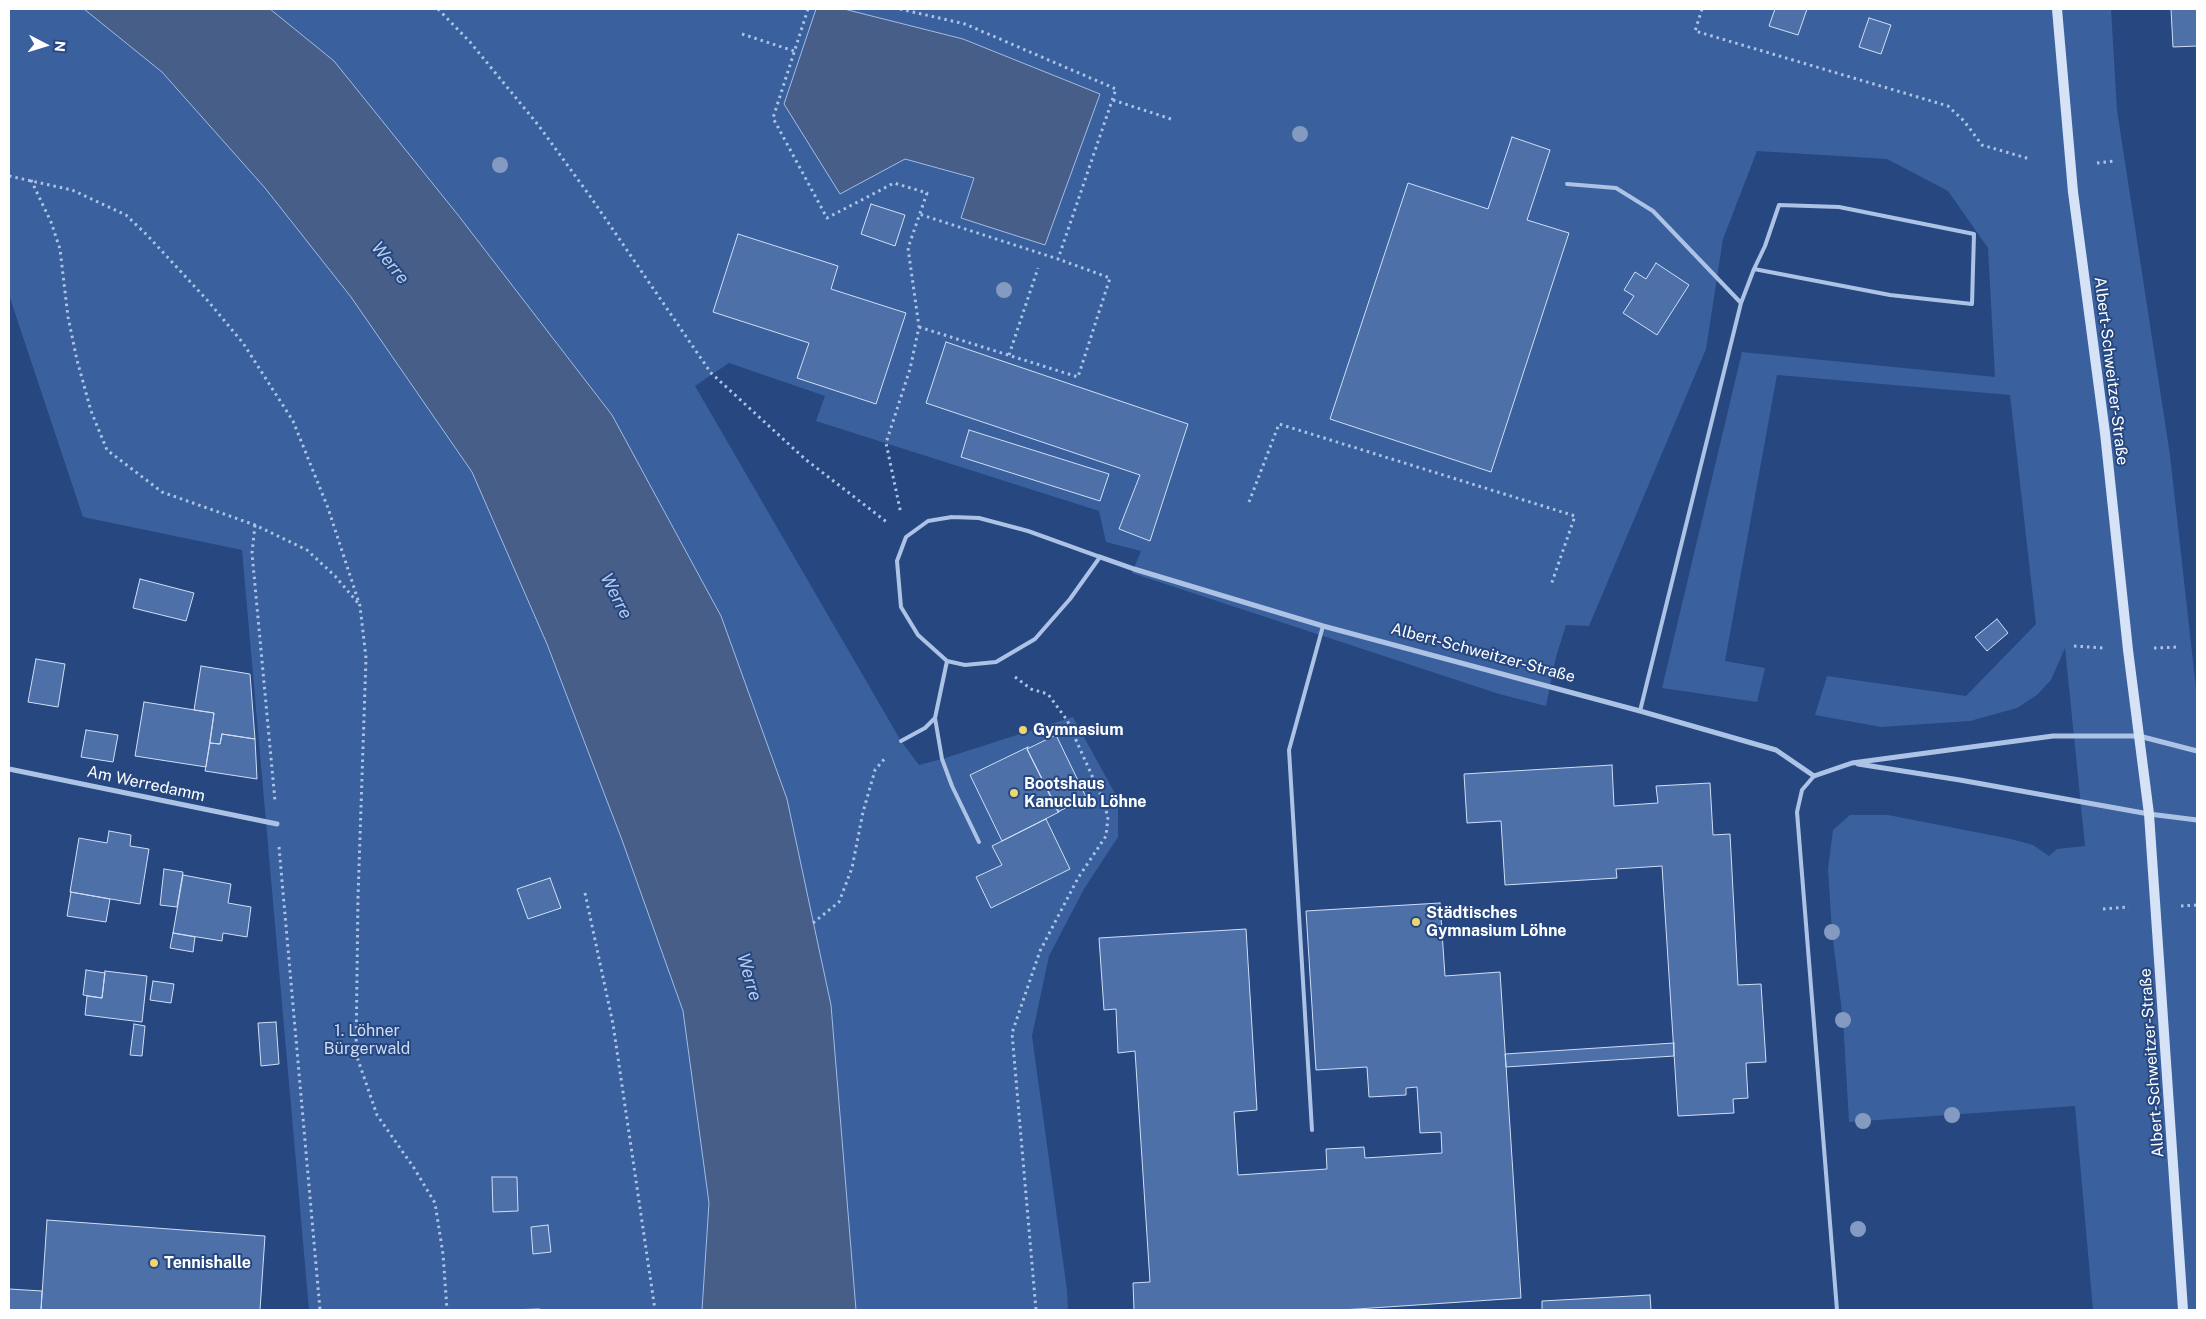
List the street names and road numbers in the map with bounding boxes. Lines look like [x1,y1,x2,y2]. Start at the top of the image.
street label: Albert-Schweitzer-Straße [2090,276,2132,466]
street label: Albert-Schweitzer-Straße [1389,619,1577,687]
street label: Am Werredamm [85,762,207,806]
street label: Albert-Schweitzer-Straße [2136,968,2168,1158]

